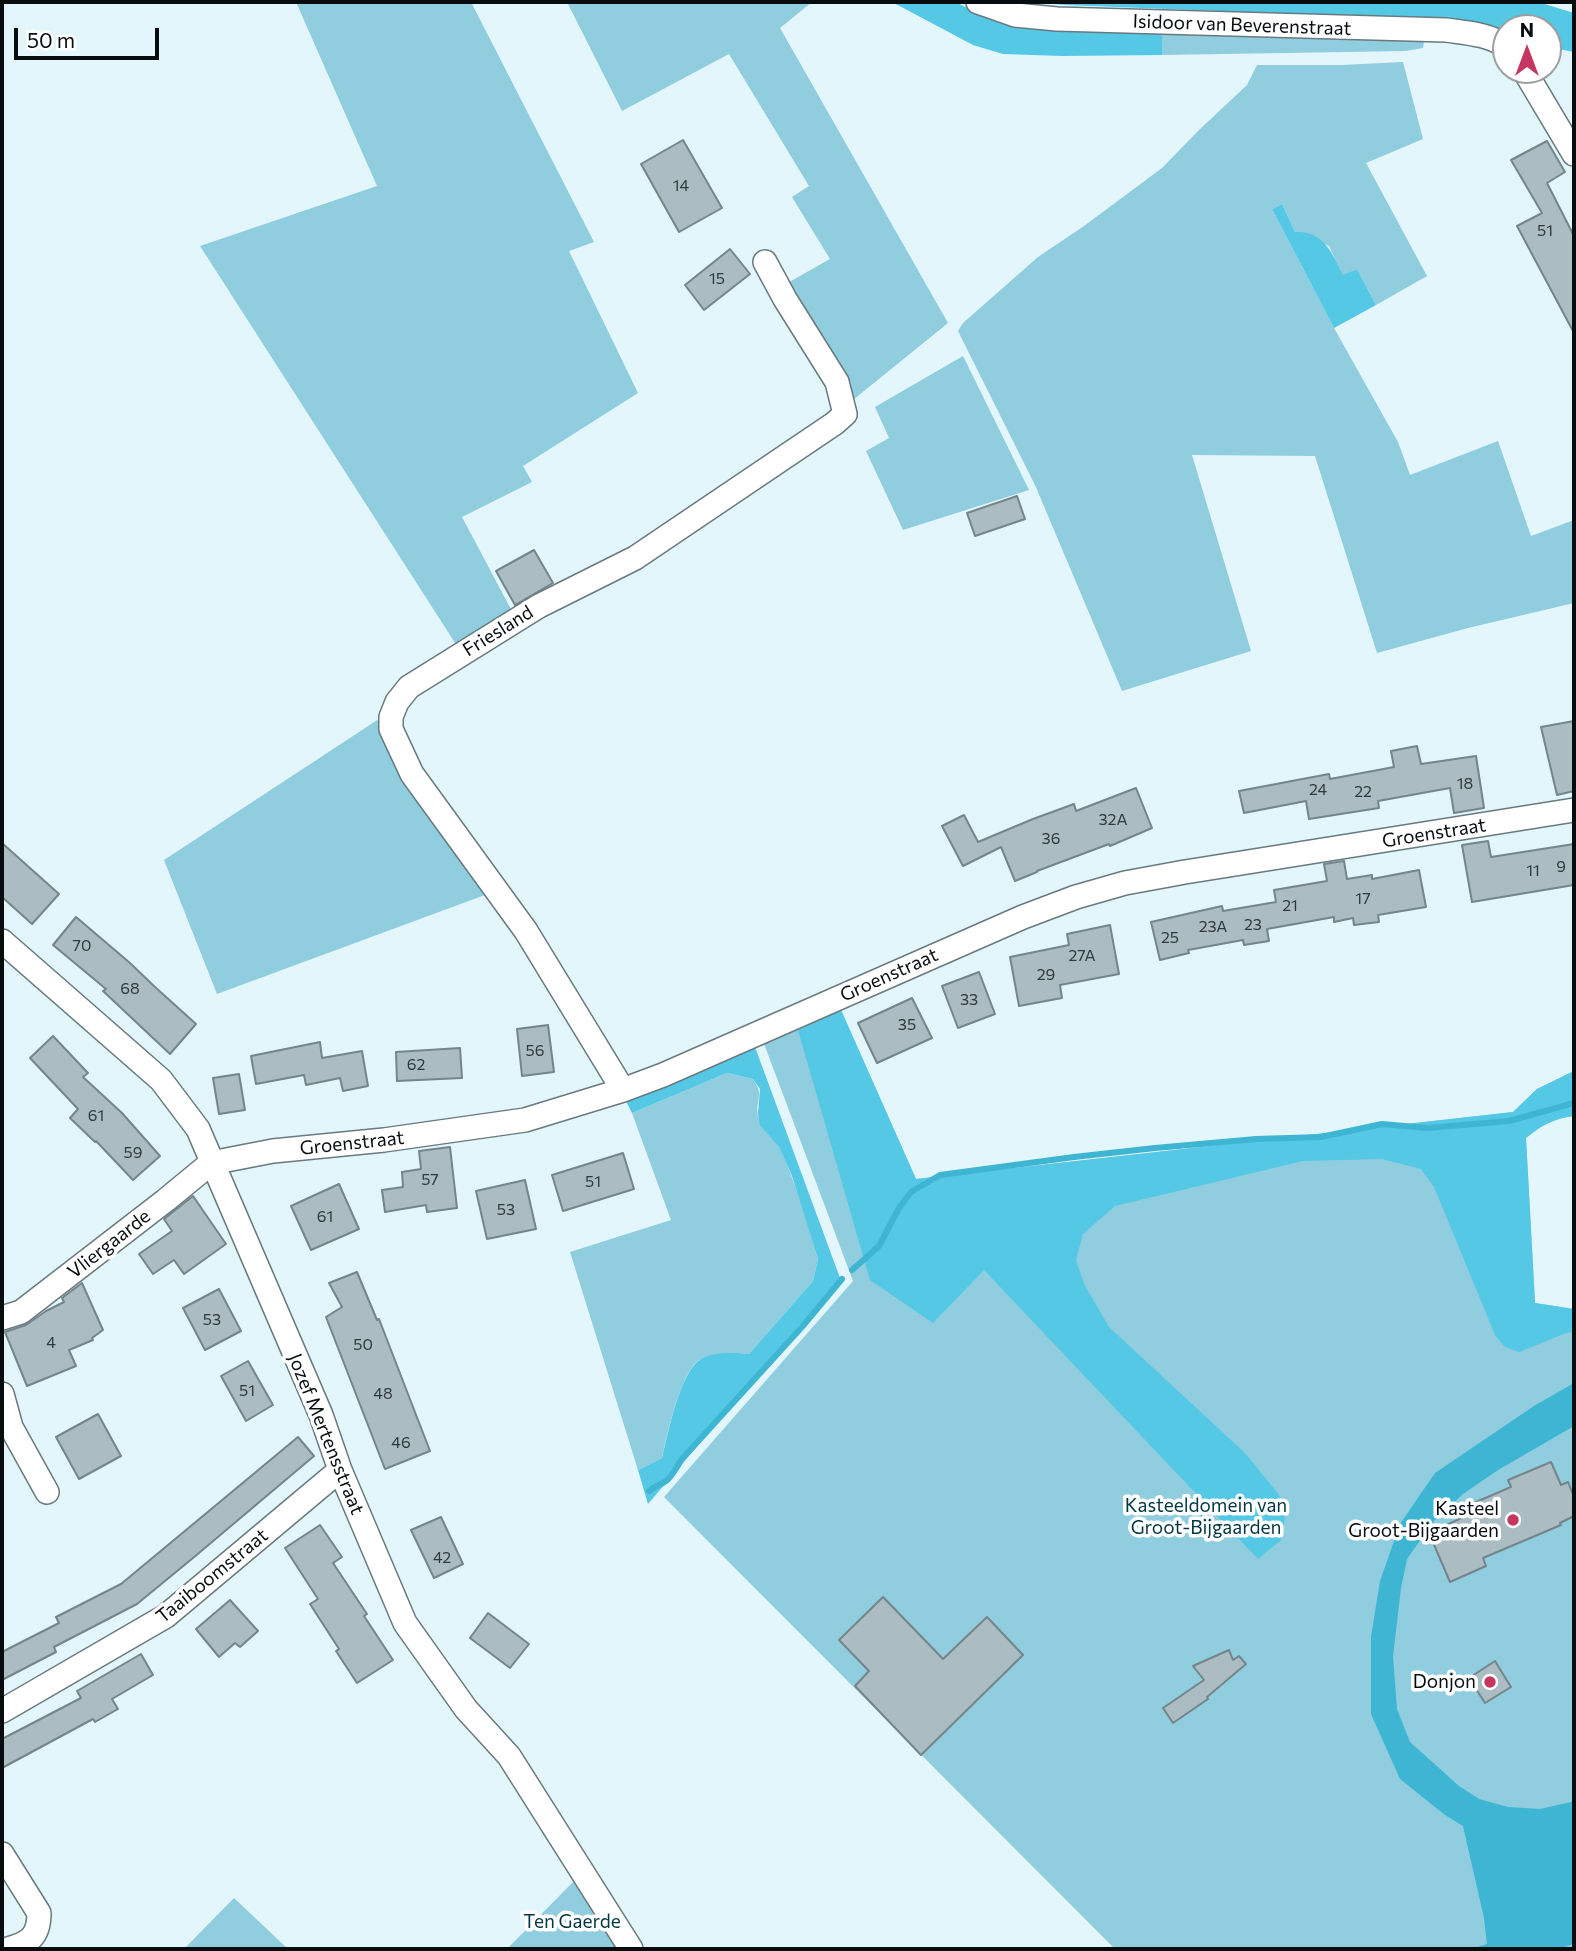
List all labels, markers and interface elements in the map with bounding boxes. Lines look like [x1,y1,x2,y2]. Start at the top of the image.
street label: Isidoor van Beverenstraat [1132,10,1352,40]
scale bar [18,14,163,58]
north arrow [1492,14,1562,84]
text: N [1520,18,1534,41]
text: 50 m [27,27,75,52]
house number: 14 [673,176,689,196]
house number: 51 [1537,221,1553,241]
house number: 15 [709,269,725,289]
street label: Friesland [459,601,537,661]
house number: 18 [1457,774,1473,794]
house number: 24 [1309,780,1327,800]
house number: 22 [1354,782,1372,802]
house number: 32A [1099,810,1127,830]
street label: Groenstraat [1380,814,1488,852]
house number: 36 [1042,829,1060,849]
house number: 9 [1556,857,1566,877]
house number: 11 [1526,861,1540,881]
house number: 17 [1355,889,1371,909]
house number: 21 [1282,896,1298,916]
house number: 23 [1244,915,1262,935]
house number: 23A [1199,917,1227,937]
house number: 25 [1161,928,1179,948]
house number: 70 [73,936,91,956]
street label: Groenstraat [836,943,942,1007]
house number: 27A [1069,946,1095,966]
house number: 29 [1037,965,1055,985]
house number: 68 [120,979,140,999]
house number: 33 [960,990,978,1010]
house number: 35 [898,1015,916,1035]
house number: 56 [526,1041,544,1061]
house number: 62 [407,1055,425,1075]
house number: 61 [88,1106,104,1126]
street label: Groenstraat [299,1126,405,1160]
house number: 59 [124,1143,142,1163]
house number: 57 [421,1170,439,1190]
house number: 51 [585,1172,601,1192]
house number: 53 [497,1200,515,1220]
street label: Vliergaarde [63,1205,155,1283]
house number: 61 [317,1207,333,1227]
house number: 53 [203,1310,221,1330]
house number: 4 [46,1333,56,1353]
house number: 50 [353,1335,373,1355]
street label: Jozef Mertensstraat [283,1350,369,1518]
house number: 51 [239,1381,255,1401]
house number: 48 [373,1384,393,1404]
house number: 46 [391,1433,411,1453]
park label: Kasteeldomein van Groot-Bijgaarden [1125,1495,1287,1539]
place label: Kasteel Groot-Bijgaarden [1348,1498,1499,1542]
marker: Kasteel Groot-Bijgaarden [1505,1512,1521,1528]
street label: Taaiboomstraat [151,1524,273,1628]
house number: 42 [433,1548,451,1568]
place label: Donjon [1413,1671,1476,1693]
marker: Donjon [1482,1674,1498,1690]
park label: Ten Gaerde [523,1911,621,1933]

